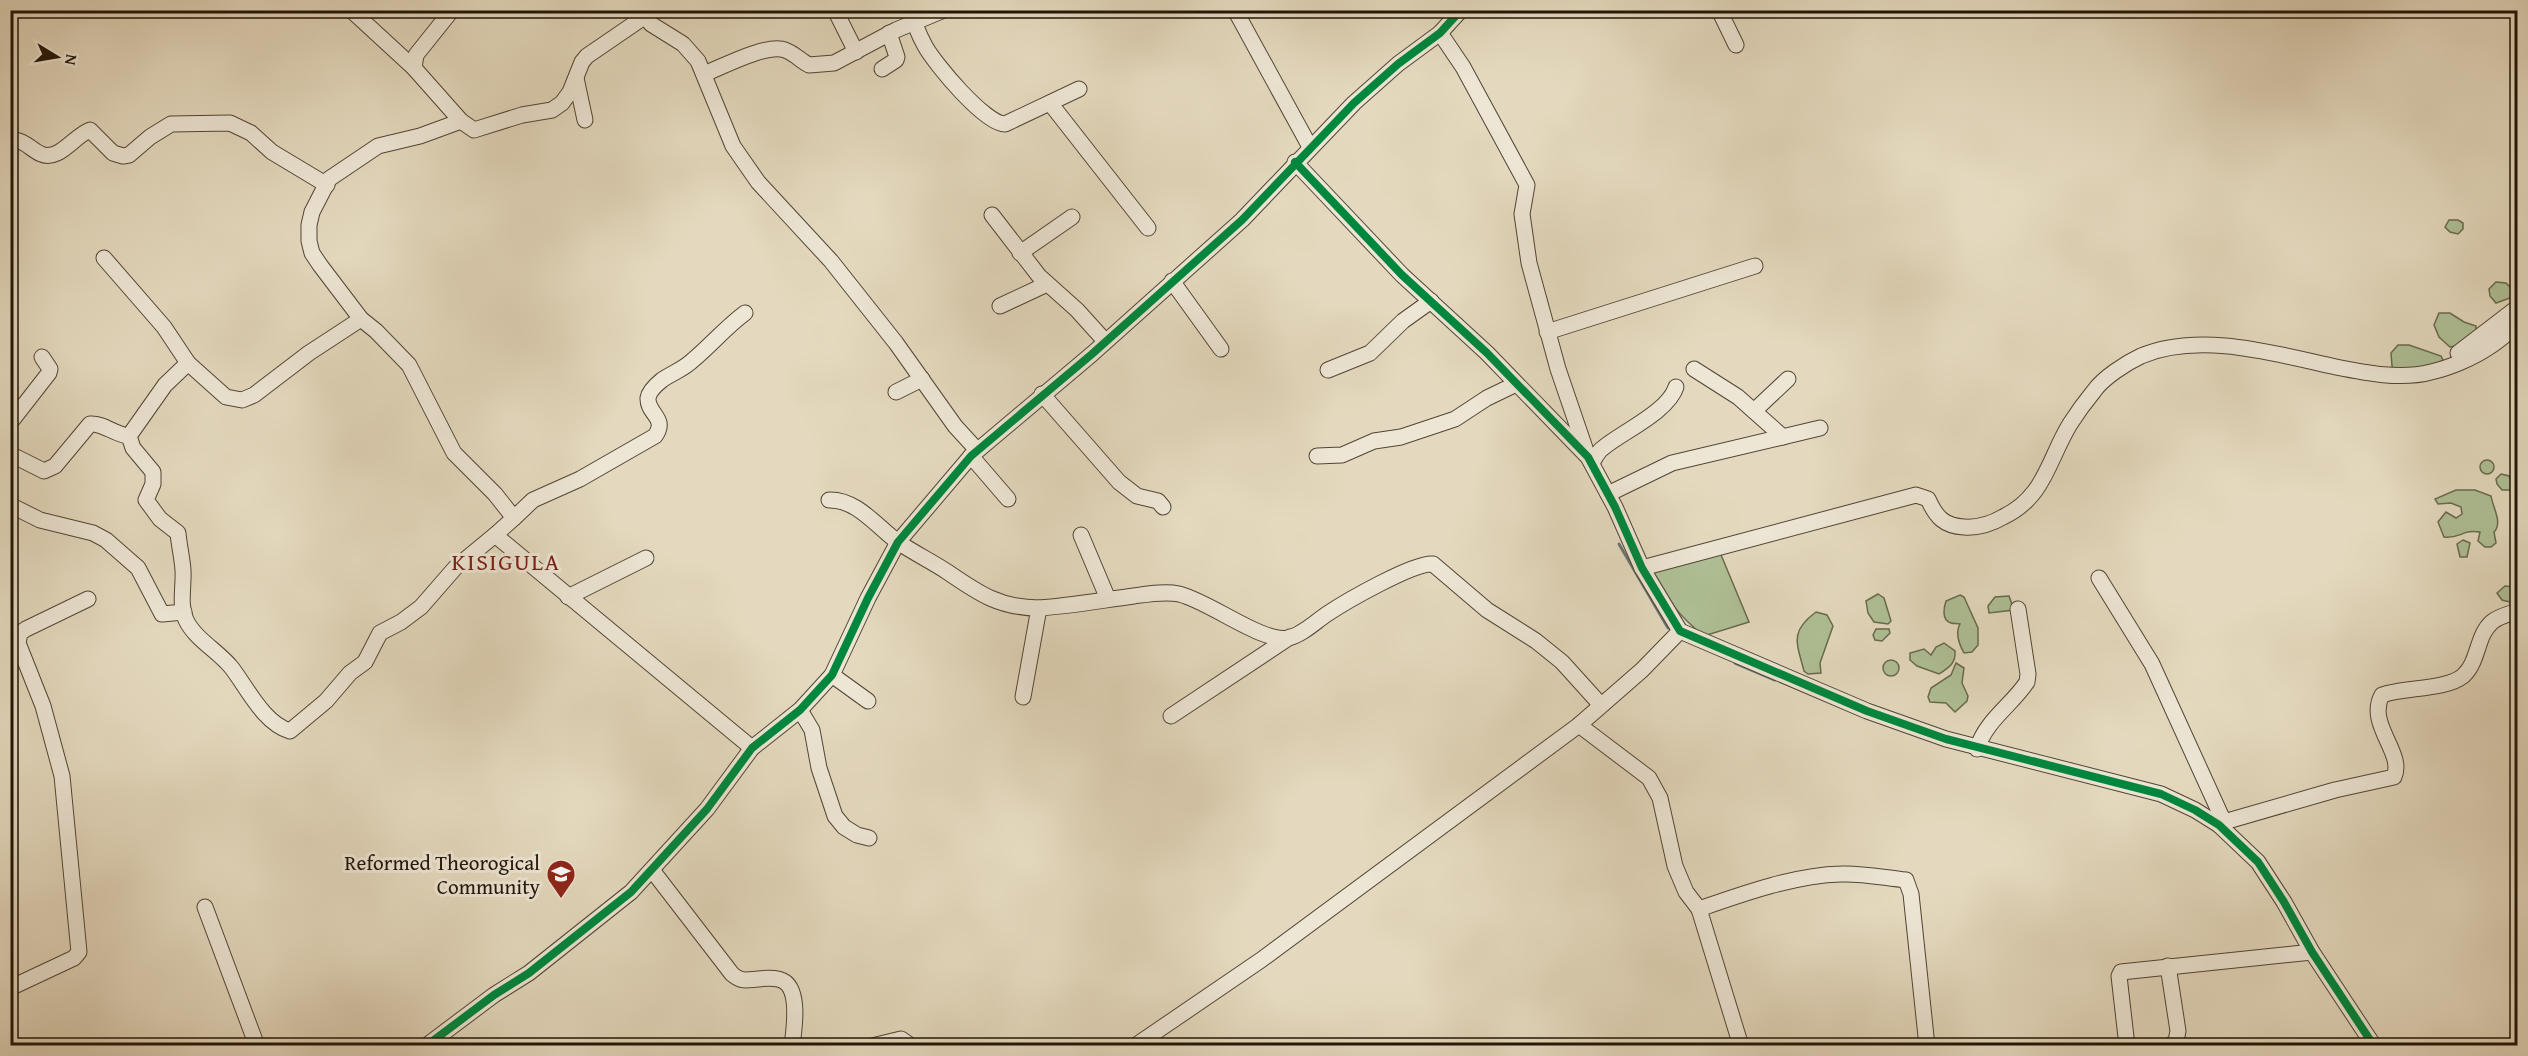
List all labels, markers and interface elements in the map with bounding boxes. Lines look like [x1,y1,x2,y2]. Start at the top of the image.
north arrow [27,27,87,87]
text: N [59,52,85,68]
district label: KISIGULA [452,544,560,579]
place label: Reformed Theorogical Community [344,847,541,902]
school or university icon: Reformed Theorogical Community [545,858,577,900]

